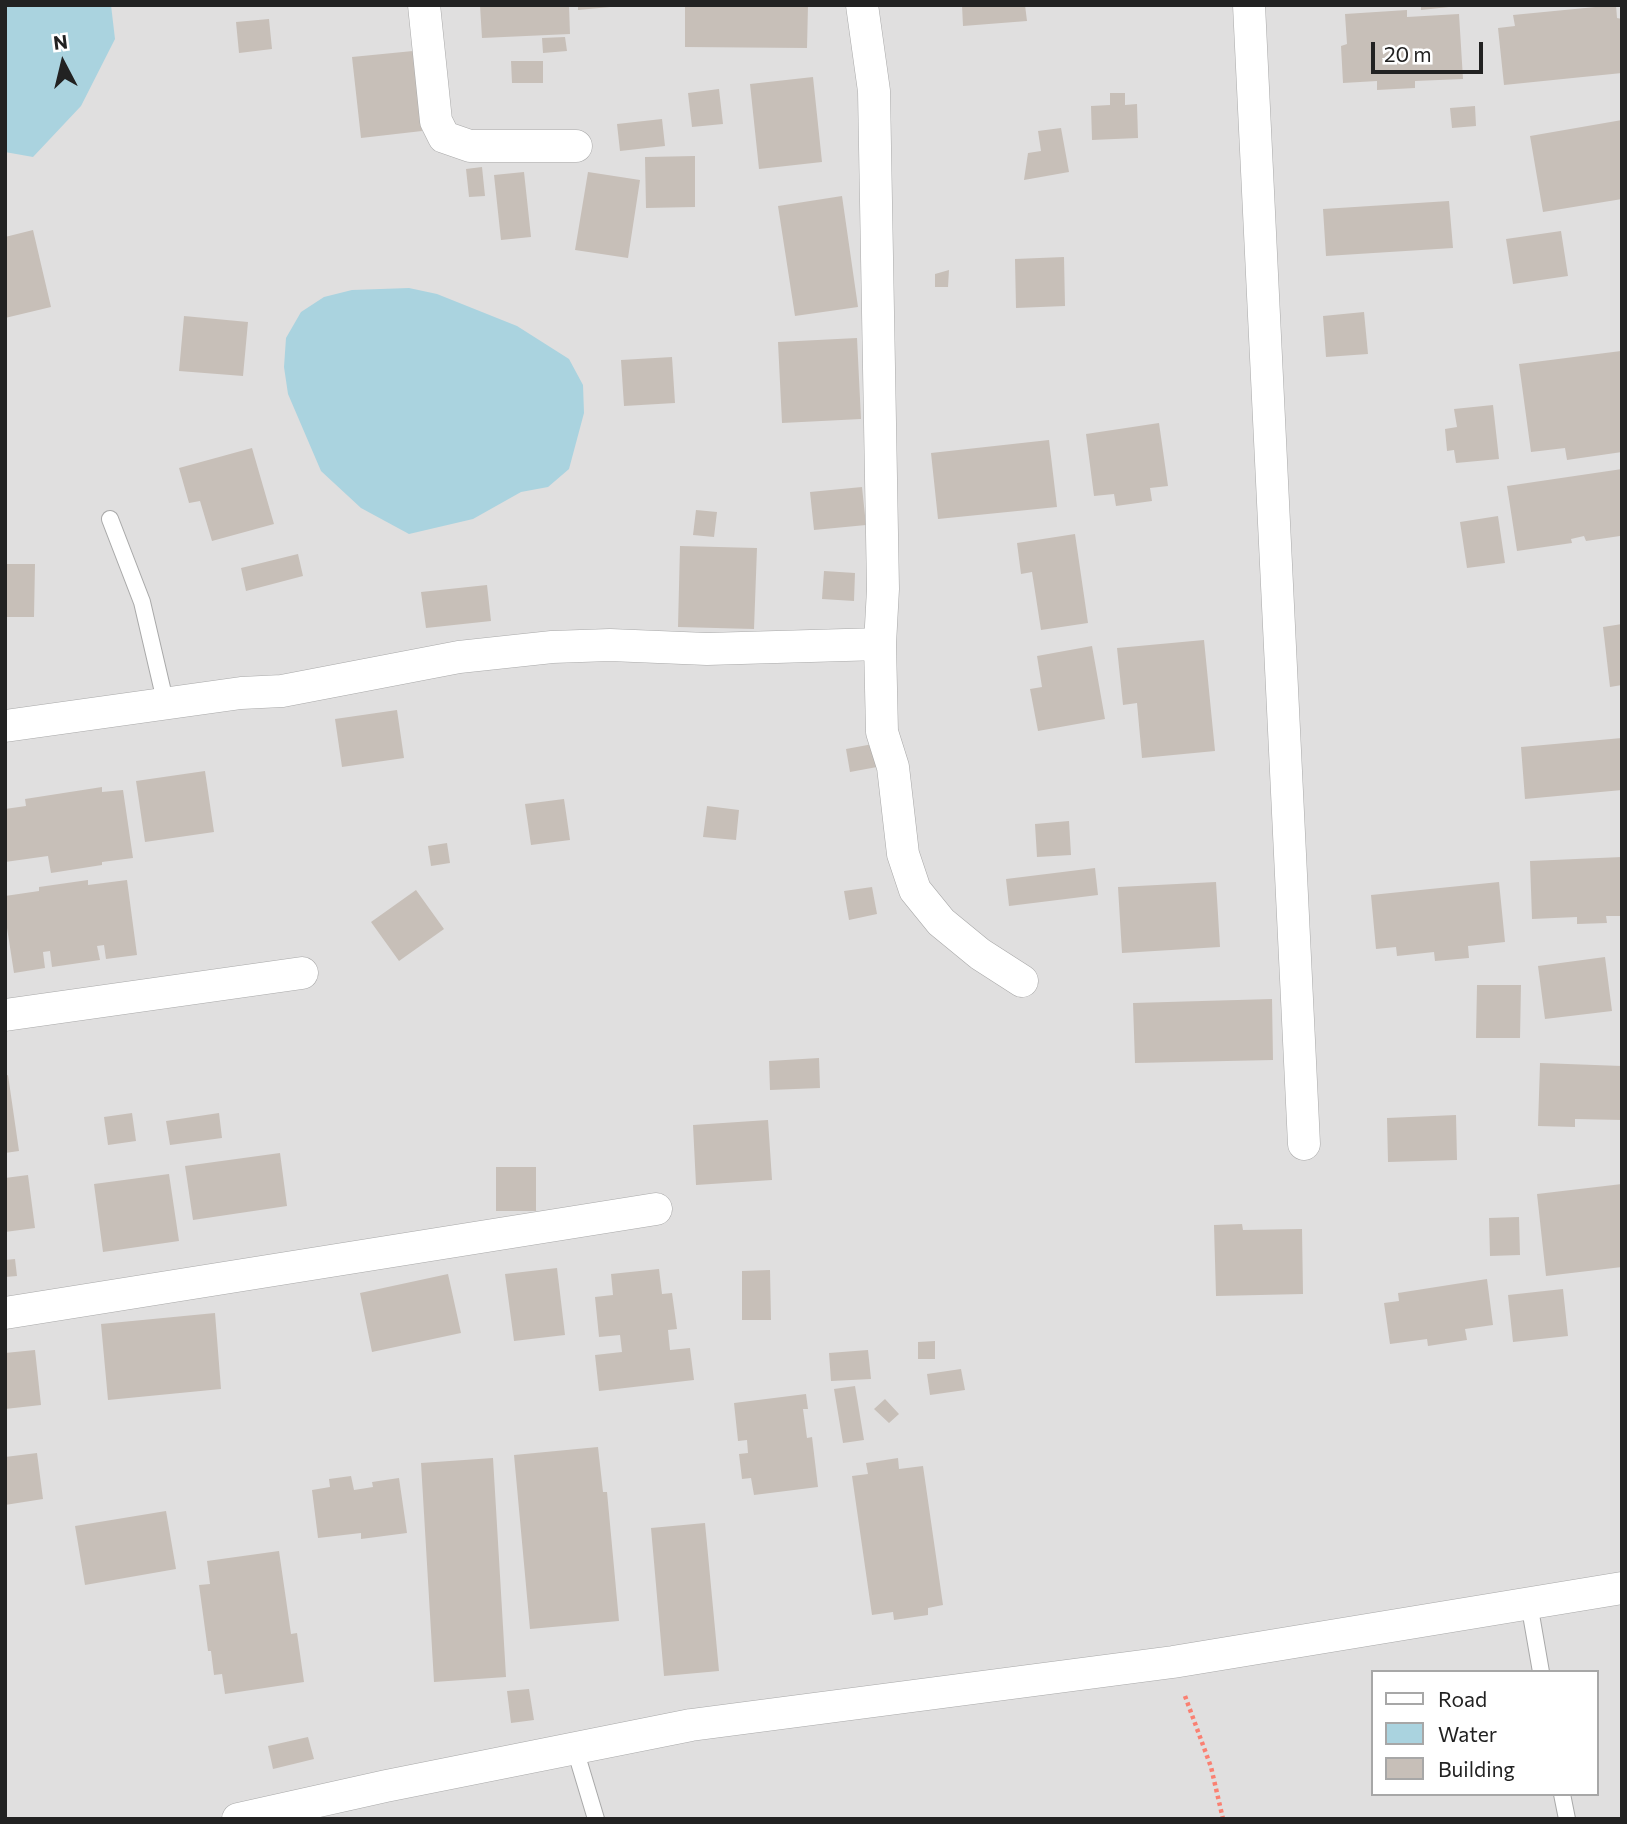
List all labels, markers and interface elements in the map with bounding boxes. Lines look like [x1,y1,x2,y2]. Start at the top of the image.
north arrow [28,28,98,98]
scale bar [1375,28,1487,72]
text: N [52,29,69,54]
text: 20 m [1384,41,1432,66]
legend [1372,1670,1599,1796]
text: Road [1438,1686,1487,1711]
text: Water [1438,1721,1497,1746]
text: Building [1438,1756,1515,1781]

